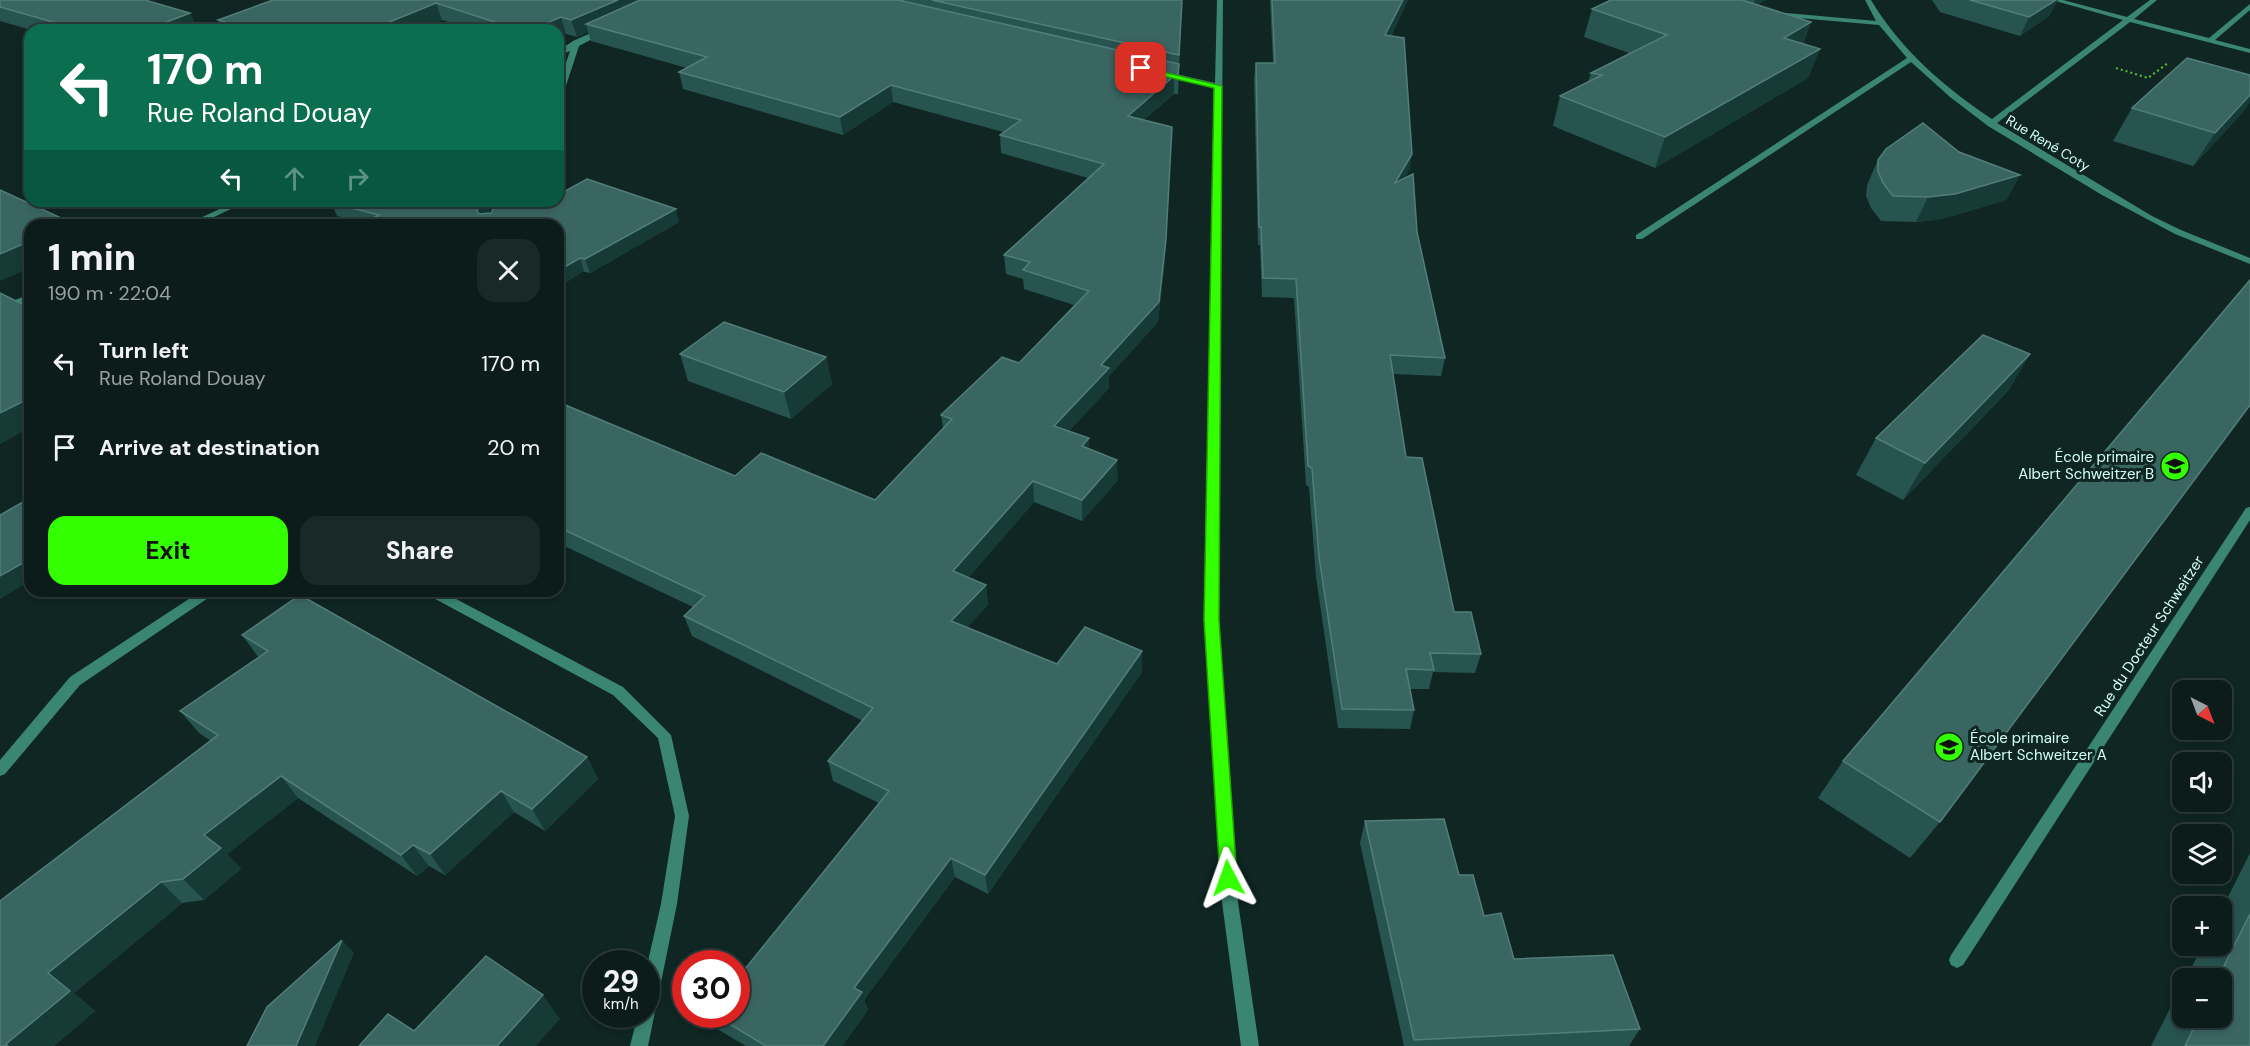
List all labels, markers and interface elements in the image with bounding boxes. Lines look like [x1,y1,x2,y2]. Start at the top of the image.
text: 170 m [147,42,264,97]
pin [1115,42,1166,93]
icon: left [48,48,126,126]
icon: arrive [1124,51,1157,84]
text: Rue Roland Douay [147,95,372,130]
street label: Rue René Coty [2003,111,2093,175]
icon: left [215,162,248,195]
icon: ahead [278,162,311,195]
icon: right [341,162,374,195]
text: 1 min [48,234,136,281]
button: close [477,239,540,302]
text: 190 m · 22:04 [48,280,171,306]
text: Turn left [99,336,189,365]
icon: left [48,347,81,380]
text: 170 m [481,349,540,378]
text: Rue Roland Douay [99,365,266,391]
icon: arrive [48,431,81,464]
text: Arrive at destination [99,433,320,462]
text: 20 m [487,433,540,462]
place label: École primaire Albert Schweitzer B [2018,447,2154,484]
school or university icon: École primaire Albert Schweitzer B [2159,450,2191,482]
button: Exit [48,516,288,585]
button: Share [300,516,540,585]
street label: Rue du Docteur Schweitzer [2089,551,2209,720]
north arrow [2172,680,2232,740]
map controls [2172,680,2232,1028]
place label: École primaire Albert Schweitzer A [1970,728,2107,765]
school or university icon: École primaire Albert Schweitzer A [1933,731,1965,763]
button: sound [2172,752,2232,812]
button: layers [2172,824,2232,884]
position arrow [1196,846,1260,910]
button: + [2172,896,2232,956]
speed limit sign: 30 [672,950,750,1028]
text: 29 [603,962,639,1001]
button: − [2172,968,2232,1028]
text: km/h [603,994,639,1014]

